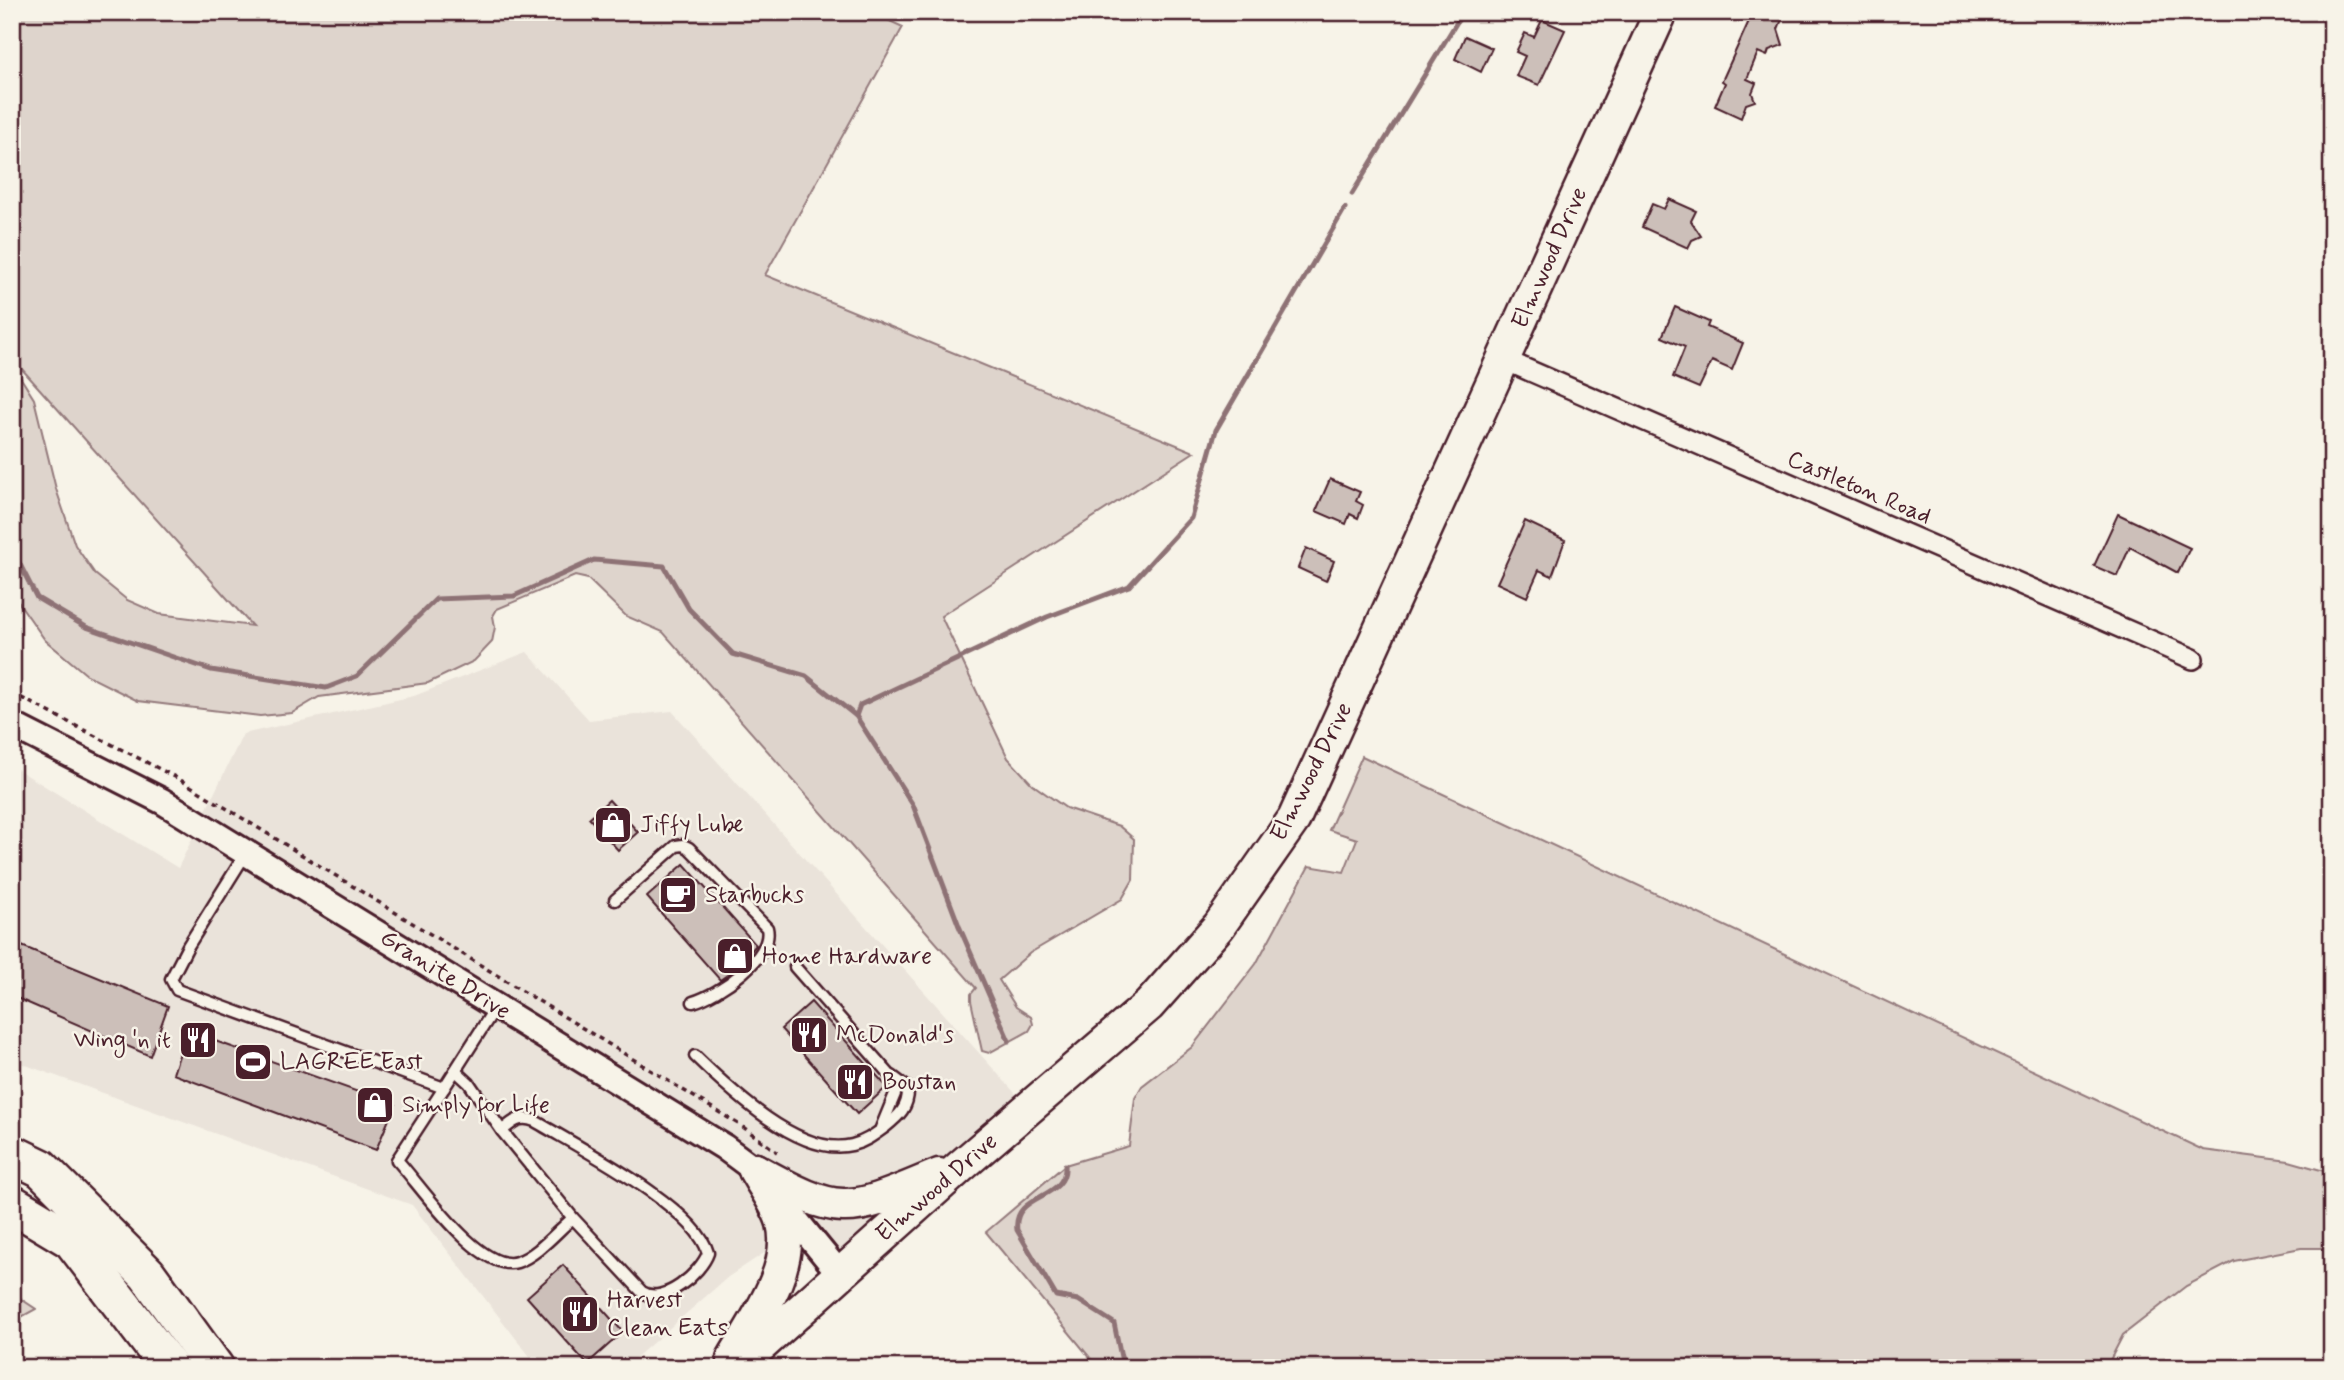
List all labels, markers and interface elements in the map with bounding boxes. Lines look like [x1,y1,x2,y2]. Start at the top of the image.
street label: Elmwood Drive [1505,182,1595,334]
street label: Castleton Road [1782,444,1936,532]
street label: Elmwood Drive [1264,697,1360,847]
shop icon: Jiffy Lube [592,804,634,846]
place label: Jiffy Lube [640,810,743,841]
cafe icon: Starbucks [657,874,699,916]
place label: Starbucks [705,880,804,911]
street label: Granite Drive [374,923,516,1027]
shop icon: Home Hardware [714,935,756,977]
place label: Home Hardware [762,941,932,972]
restaurant icon: McDonald's [788,1014,830,1056]
restaurant icon: Wing 'n it [177,1019,219,1061]
place label: McDonald's [836,1020,954,1051]
place label: Wing 'n it [73,1025,171,1058]
sports icon: LAGREE East [232,1041,274,1083]
place label: LAGREE East [280,1047,423,1078]
restaurant icon: Boustan [834,1061,876,1103]
place label: Boustan [882,1067,956,1098]
shop icon: Simply for Life [354,1084,396,1126]
place label: Simply for Life [402,1090,550,1123]
street label: Elmwood Drive [870,1126,1004,1250]
place label: Harvest Clean Eats [607,1285,728,1344]
restaurant icon: Harvest Clean Eats [559,1293,601,1335]

